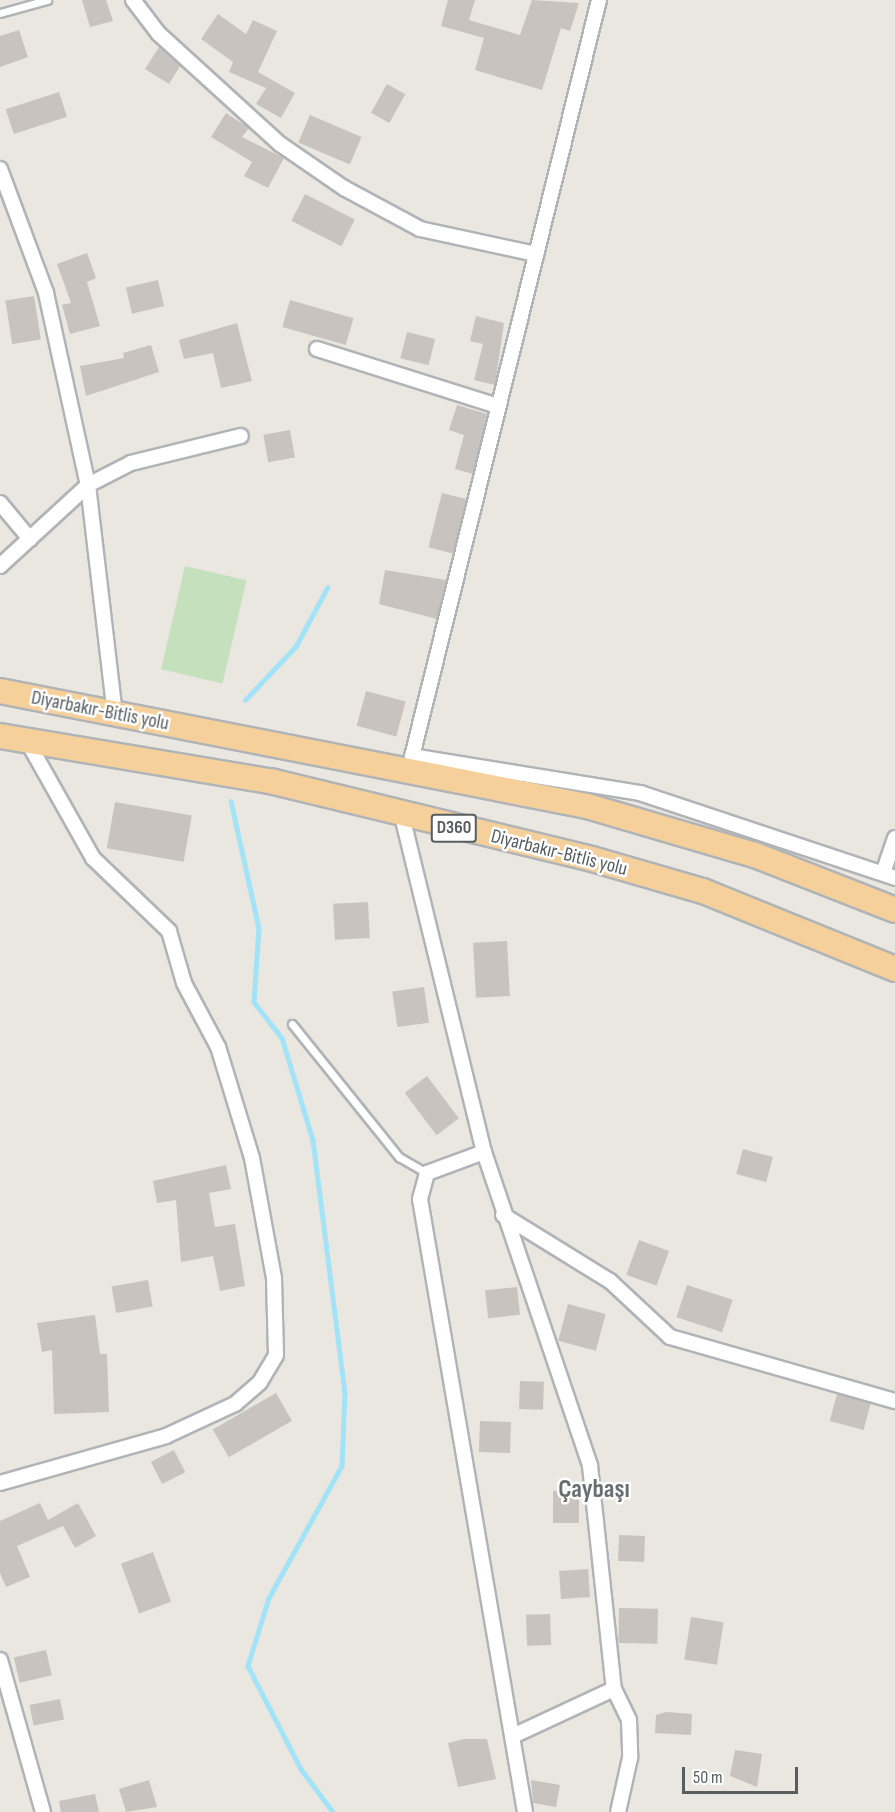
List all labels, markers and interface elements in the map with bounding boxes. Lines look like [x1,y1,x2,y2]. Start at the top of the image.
street label: Diyarbakır-Bitlis yolu [29,686,171,736]
road number: D360 [430,813,478,843]
street label: Diyarbakır-Bitlis yolu [488,824,630,882]
district label: Çaybaşı [558,1474,630,1506]
scale bar [685,1755,800,1793]
text: 50 m [693,1767,723,1788]

